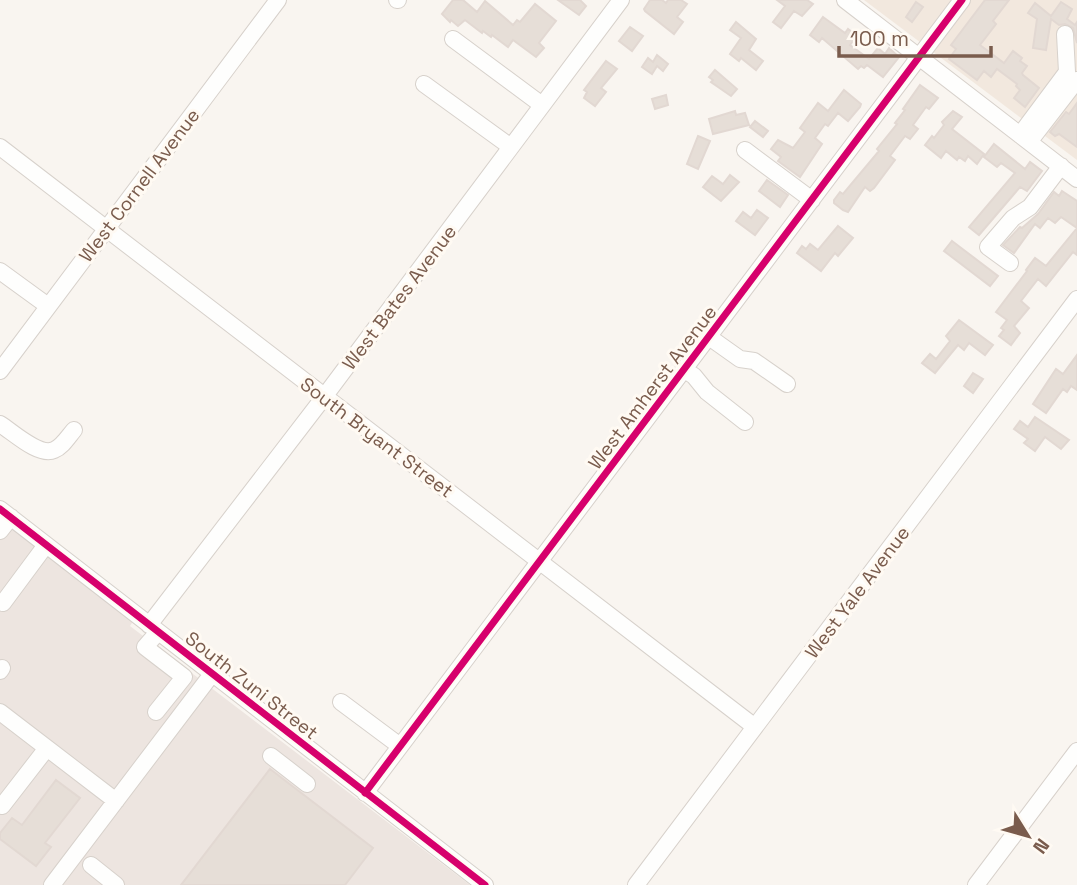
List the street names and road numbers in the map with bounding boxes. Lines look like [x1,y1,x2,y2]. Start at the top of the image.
street label: West Cornell Avenue [73,103,205,267]
street label: West Bates Avenue [337,220,462,375]
street label: West Amherst Avenue [582,300,722,474]
street label: South Bryant Street [295,372,458,503]
street label: West Yale Avenue [799,521,915,663]
street label: South Zuni Street [180,626,323,745]

